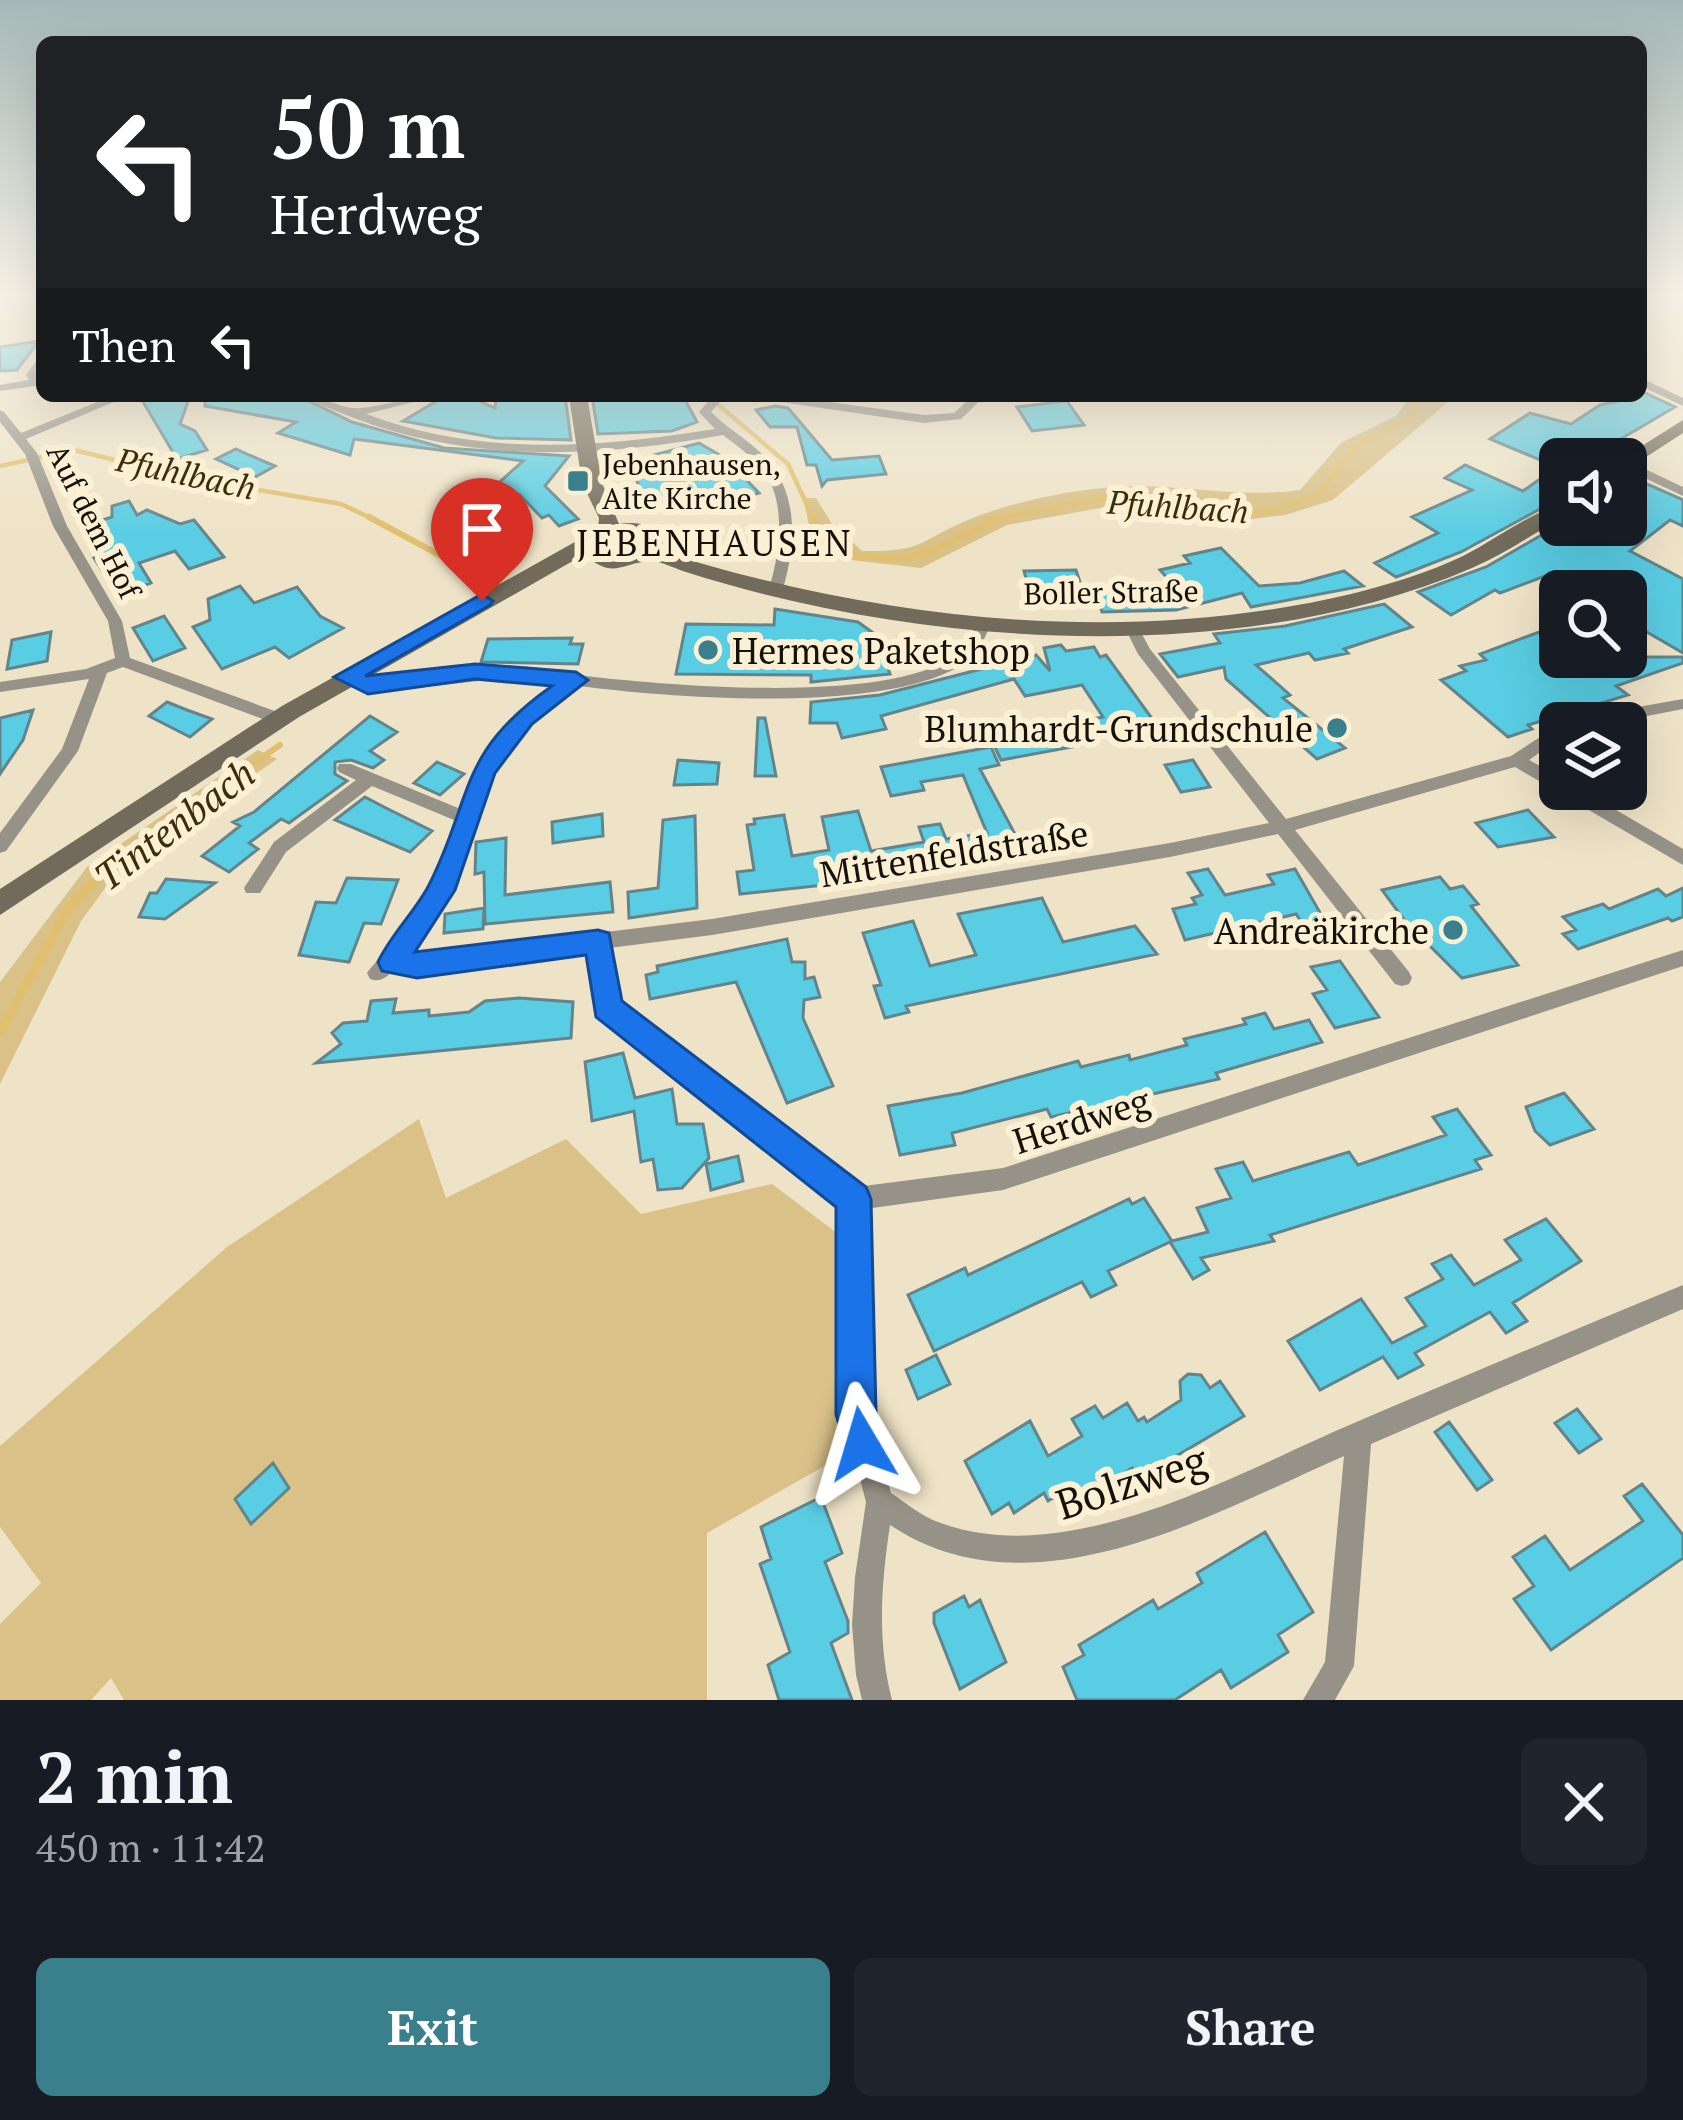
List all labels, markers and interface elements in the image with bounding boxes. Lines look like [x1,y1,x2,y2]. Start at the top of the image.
text: 50 m [270,71,465,182]
icon: left [72,84,228,240]
text: Herdweg [270,178,481,249]
icon: left [200,312,266,378]
text: Then [72,315,176,375]
street label: Auf dem Hof [38,437,151,607]
water label: Pfuhlbach [112,437,259,509]
map controls [1539,438,1647,810]
button: sound [1539,438,1647,546]
place label: Jebenhausen, Alte Kirche [602,444,781,518]
marker: Jebenhausen, Alte Kirche [565,468,591,494]
pin [431,478,533,601]
water label: Pfuhlbach [1105,480,1250,532]
icon: arrive [449,496,515,562]
district label: JEBENHAUSEN [576,519,854,566]
street label: Boller Straße [1023,570,1199,614]
button: search [1539,570,1647,678]
place label: Hermes Paketshop [732,627,1030,674]
marker: Hermes Paketshop [695,637,721,663]
button: layers [1539,702,1647,810]
place label: Blumhardt-Grundschule [924,705,1313,752]
marker: Blumhardt-Grundschule [1324,715,1350,741]
water label: Tintenbach [83,747,265,901]
street label: Mittenfeldstraße [817,809,1091,897]
place label: Andreäkirche [1214,907,1429,954]
marker: Andreäkirche [1440,917,1466,943]
street label: Herdweg [1007,1076,1156,1164]
position arrow [799,1381,925,1507]
street label: Bolzweg [1049,1430,1214,1532]
text: 2 min [36,1728,233,1824]
button: close [1521,1739,1647,1865]
text: 450 m · 11:42 [36,1821,266,1873]
button: Exit [36,1958,830,2096]
button: Share [854,1958,1647,2096]

